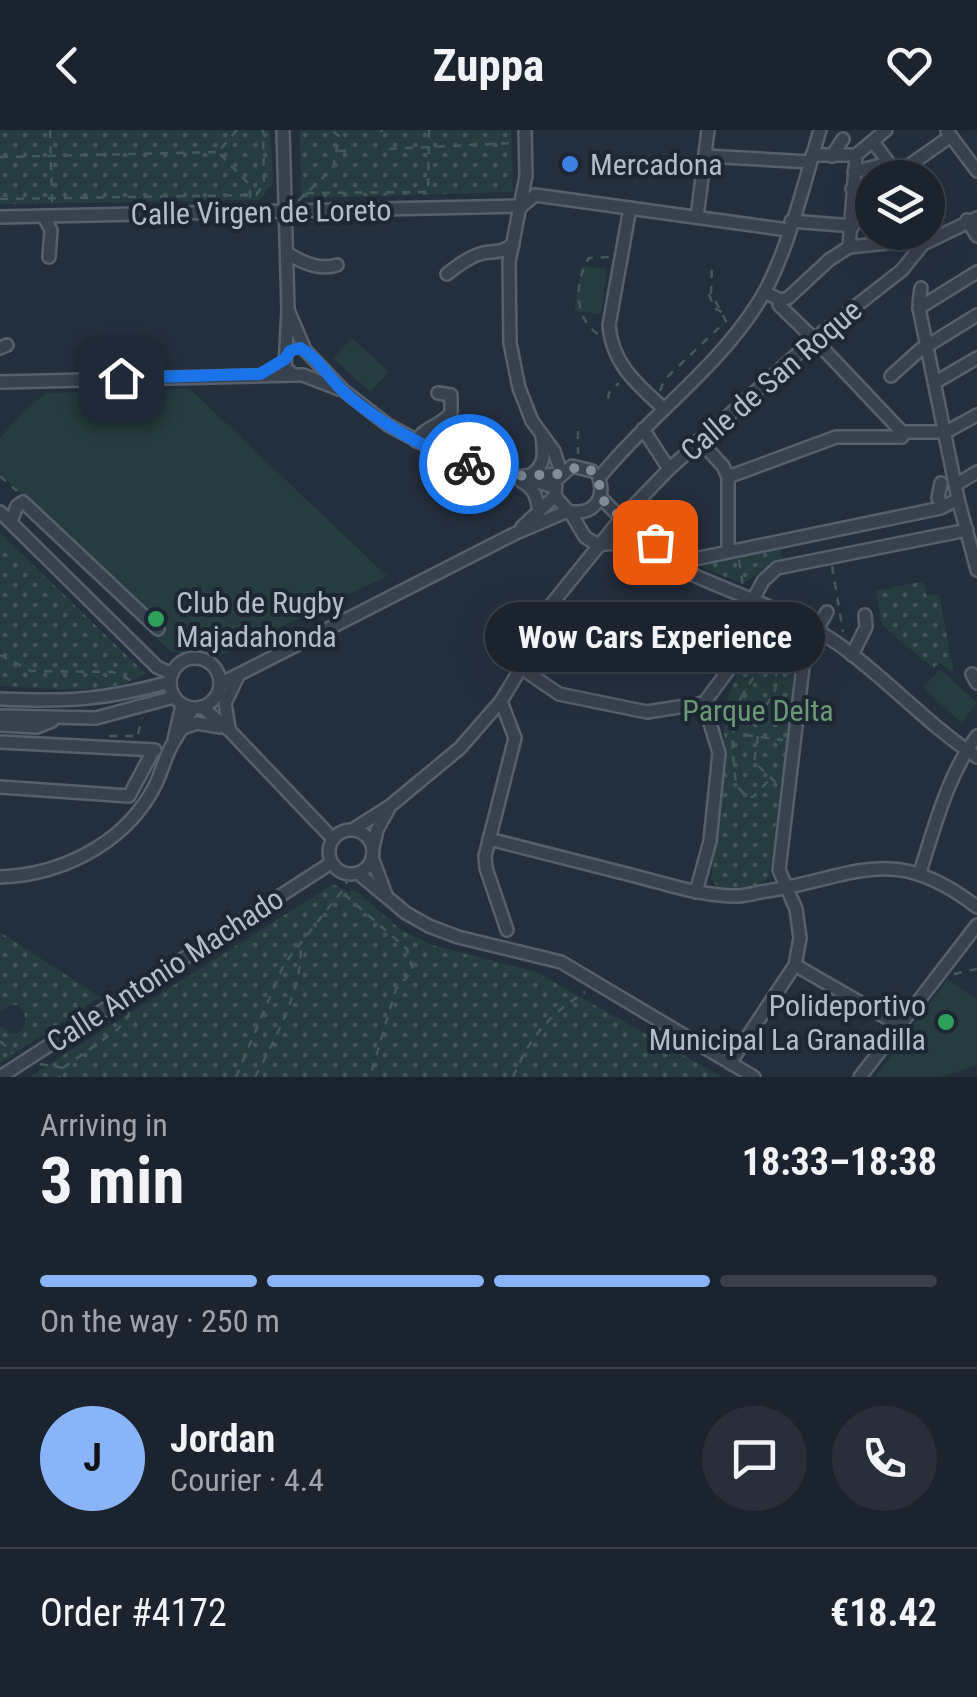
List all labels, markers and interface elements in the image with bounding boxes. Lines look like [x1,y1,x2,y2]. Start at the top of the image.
icon: back [40,38,95,93]
icon: heart [882,38,937,93]
text: Zuppa [433,39,544,92]
place label: Mercadona [590,147,723,182]
marker: Mercadona [559,153,581,175]
map controls [855,160,945,250]
button: layers [855,160,945,250]
street label: Calle Virgen de Loreto [130,192,392,232]
street label: Calle de San Roque [674,292,868,468]
pin [79,336,164,421]
icon: home [94,351,149,406]
courier [419,414,519,514]
icon: bike [442,437,497,492]
pin [613,500,698,585]
icon: bag [628,515,683,570]
place label: Club de Rugby Majadahonda [176,585,344,654]
callout: Wow Cars Experience [485,602,825,672]
marker: Club de Rugby Majadahonda [145,608,167,630]
text: Wow Cars Experience [518,618,792,656]
park label: Parque Delta [682,693,834,728]
street label: Calle Antonio Machado [40,881,290,1059]
place label: Polideportivo Municipal La Granadilla [649,988,926,1057]
marker: Polideportivo Municipal La Granadilla [935,1011,957,1033]
text: Arriving in [40,1106,168,1144]
text: 18:33–18:38 [742,1140,937,1184]
text: 3 min [40,1143,184,1219]
text: On the way · 250 m [40,1302,280,1340]
button: chat [702,1406,807,1511]
button: phone [832,1406,937,1511]
text: Jordan [170,1417,275,1461]
text: J [83,1436,102,1480]
text: Courier · 4.4 [170,1461,324,1499]
text: Order #4172 [40,1591,227,1635]
text: €18.42 [830,1591,937,1635]

